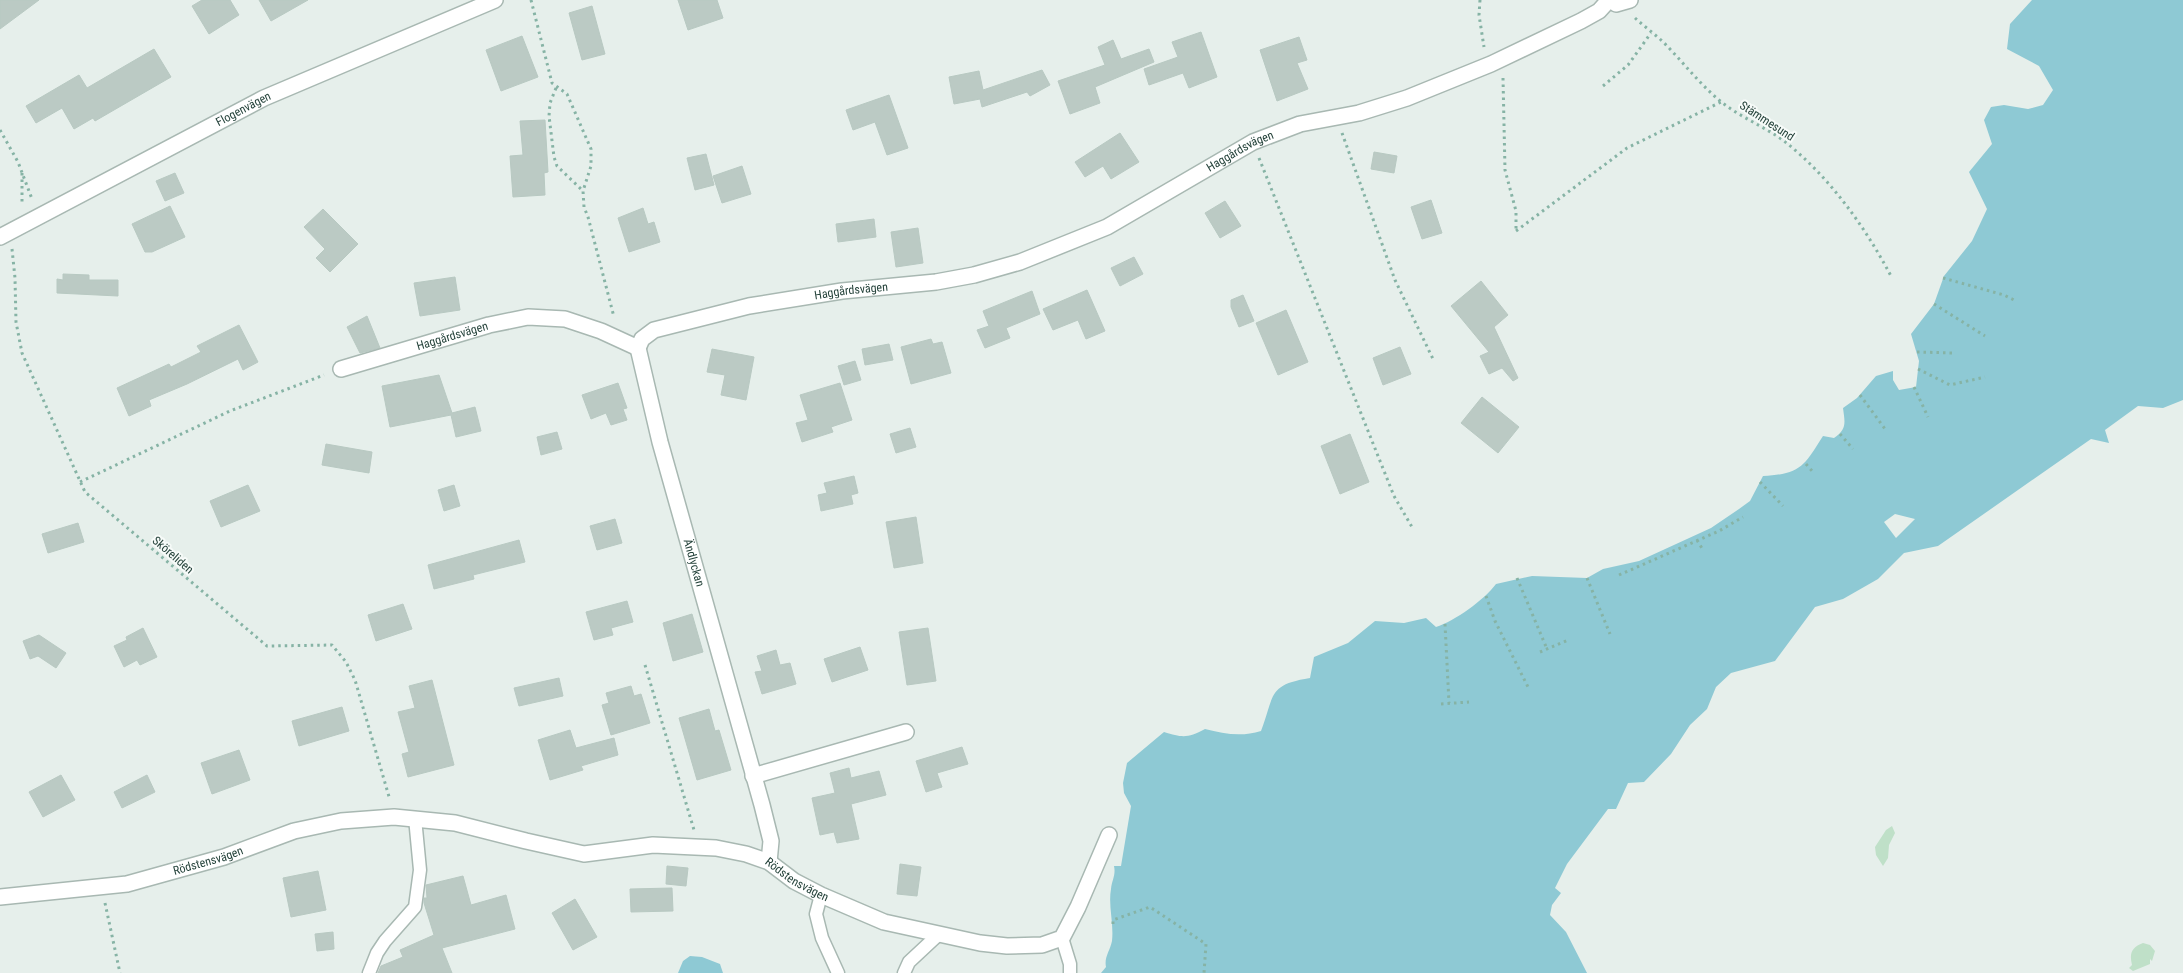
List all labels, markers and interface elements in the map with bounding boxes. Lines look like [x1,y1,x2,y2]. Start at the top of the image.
street label: Flogenvägen [213,89,273,129]
street label: Stämmesund [1737,98,1797,144]
street label: Haggårdsvägen [1204,128,1276,174]
street label: Haggårdsvägen [813,280,889,302]
street label: Haggårdsvägen [415,319,490,353]
street label: Sköreliden [150,533,196,577]
street label: Ändlyckan [681,537,707,588]
street label: Rödstensvägen [171,843,245,878]
street label: Rödstensvägen [762,855,831,905]

